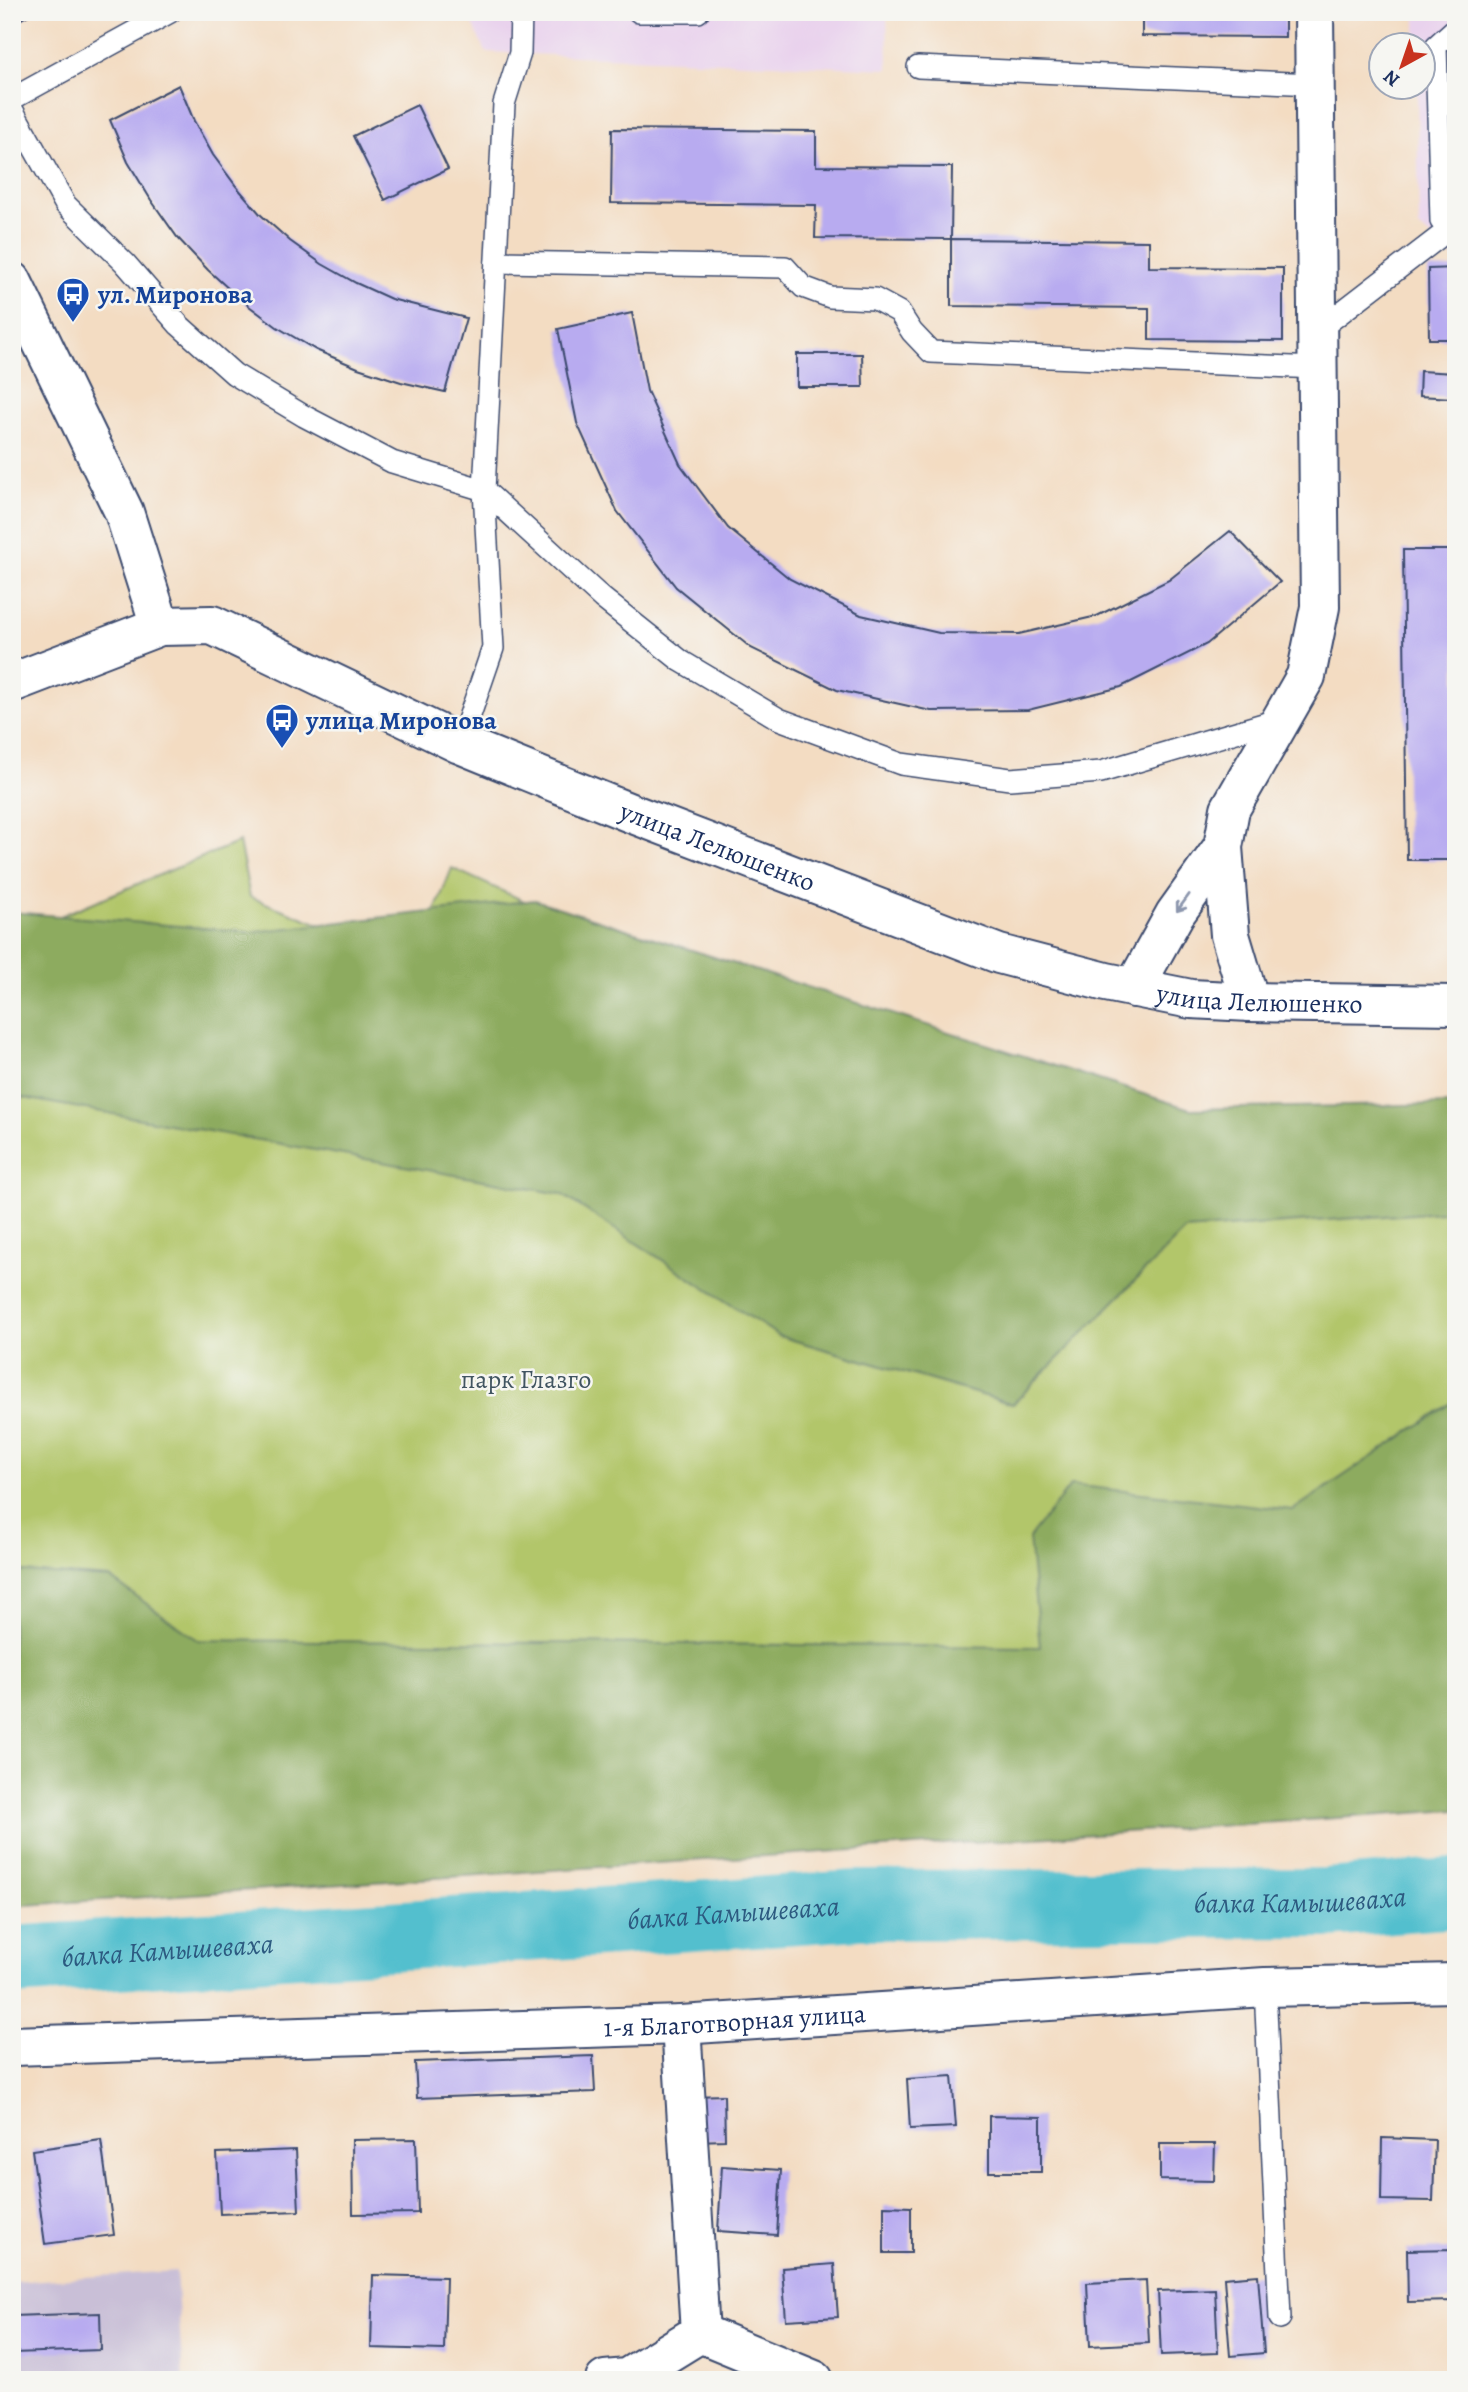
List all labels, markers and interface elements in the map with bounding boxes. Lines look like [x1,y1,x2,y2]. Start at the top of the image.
north arrow [1366,32,1436,102]
text: N [1378,64,1405,93]
bus stop icon: ул. Миронова [54,275,92,324]
place label: ул. Миронова [97,277,253,312]
bus stop icon: улица Миронова [263,701,301,750]
place label: улица Миронова [305,703,497,738]
street label: улица Лелюшенко [614,793,820,900]
one-way arrow [1176,893,1190,912]
street label: улица Лелюшенко [1153,975,1363,1021]
park label: парк Глазго [461,1362,591,1397]
water label: балка Камышеваха [1194,1878,1408,1923]
water label: балка Камышеваха [626,1887,841,1939]
water label: балка Камышеваха [60,1925,275,1977]
street label: 1-я Благотворная улица [603,1996,867,2045]

